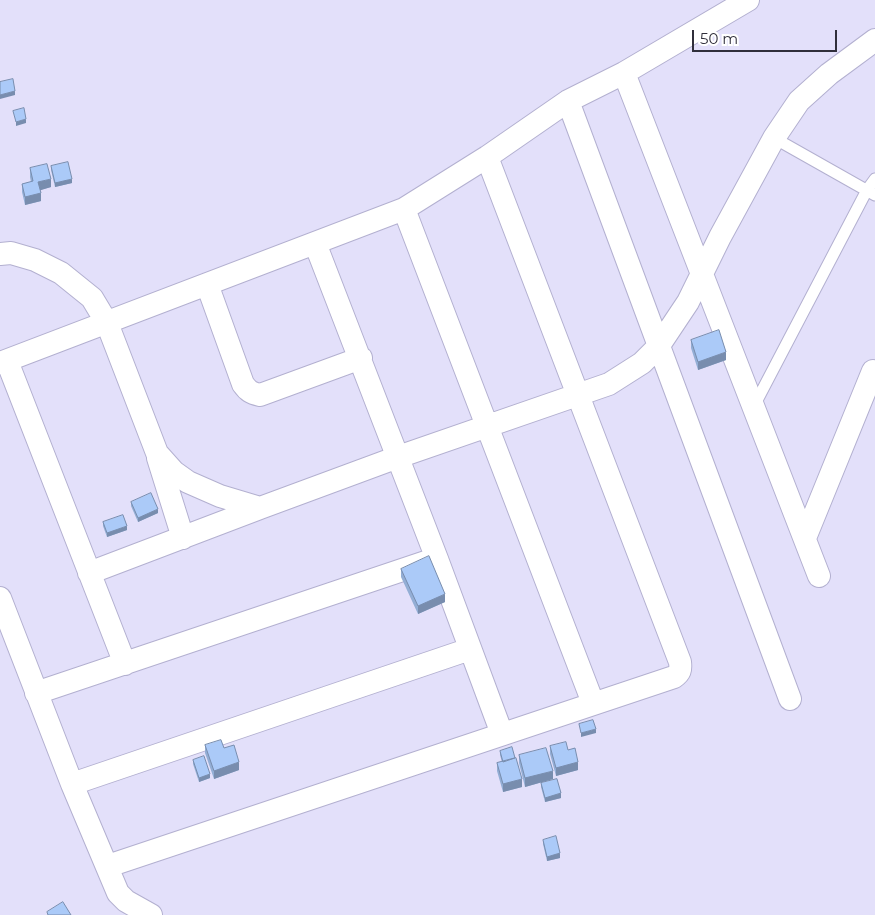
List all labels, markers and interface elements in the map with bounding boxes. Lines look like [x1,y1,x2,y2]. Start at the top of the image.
scale bar [695,20,840,52]
text: 50 m [700,29,738,48]

